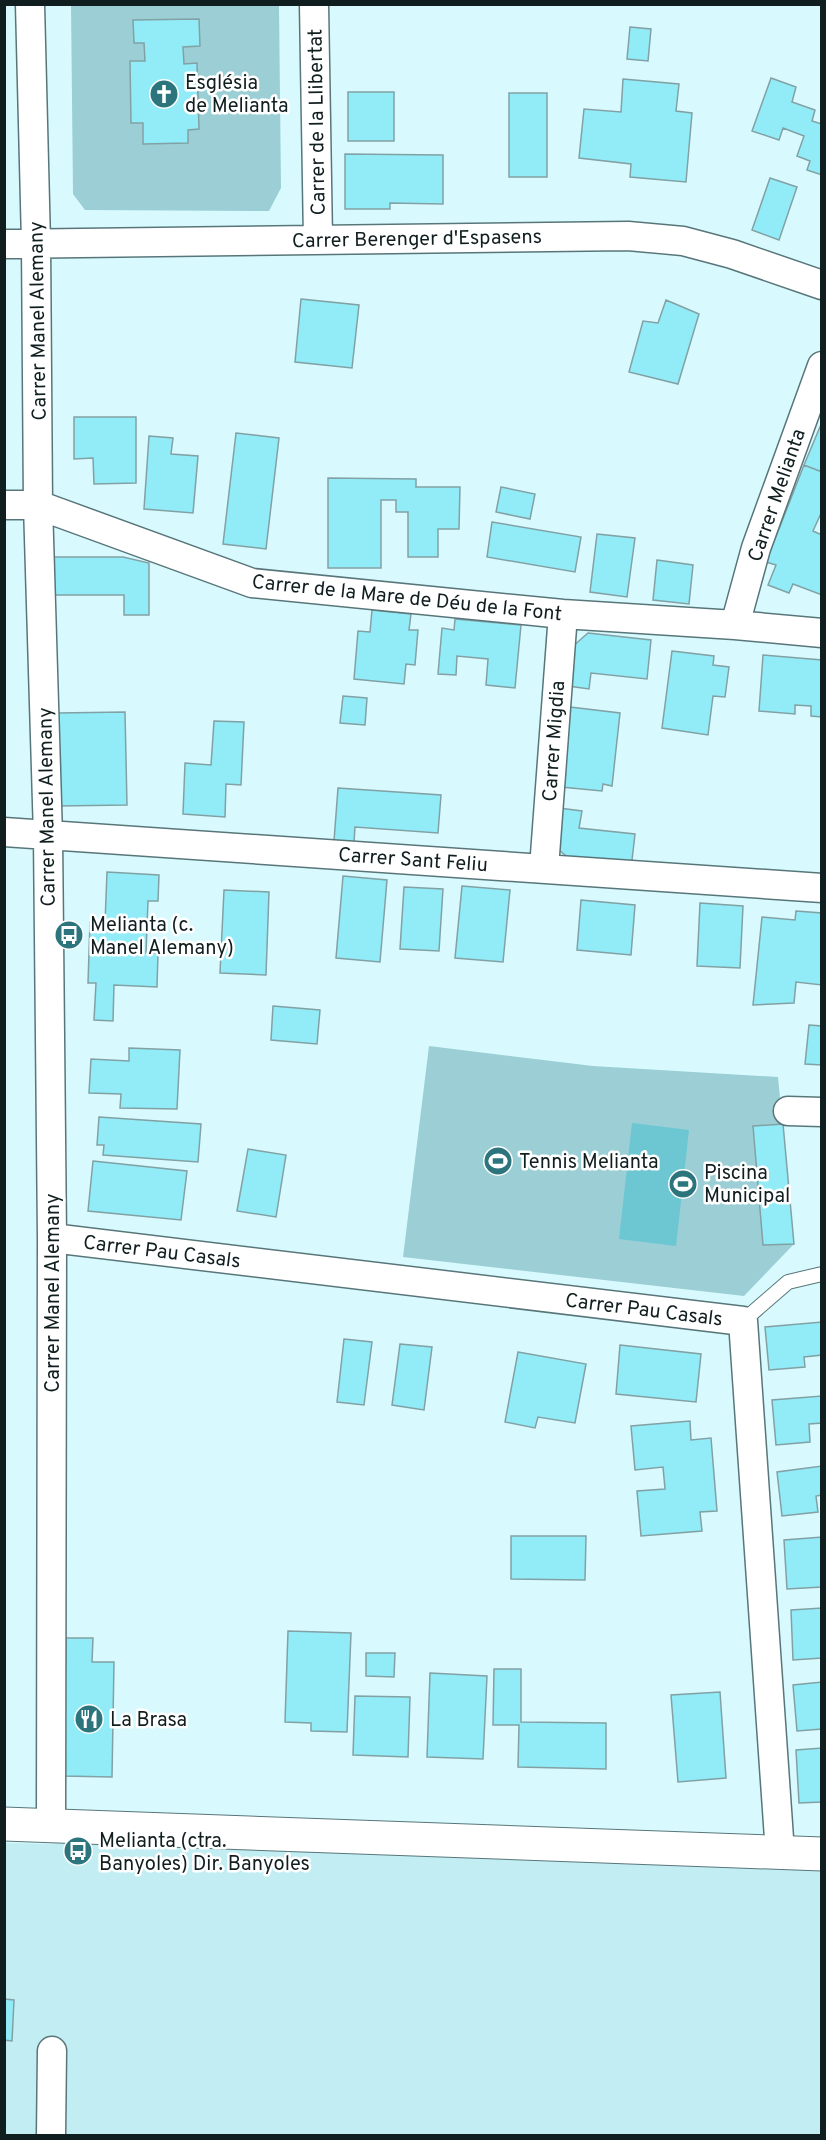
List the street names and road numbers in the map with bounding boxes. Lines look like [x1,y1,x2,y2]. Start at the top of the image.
street label: Carrer de la Llibertat [303,28,333,215]
street label: Carrer Manel Alemany [24,221,54,421]
street label: Carrer Berenger d'Espasens [292,225,542,255]
street label: Carrer Melianta [743,426,813,566]
street label: Carrer de la Mare de Déu de la Font [251,570,563,628]
street label: Carrer Migdia [538,680,572,803]
street label: Carrer Manel Alemany [33,707,63,907]
street label: Carrer Sant Feliu [337,843,489,879]
street label: Carrer Manel Alemany [41,1193,67,1393]
street label: Carrer Pau Casals [81,1230,242,1276]
street label: Carrer Pau Casals [563,1288,724,1334]

